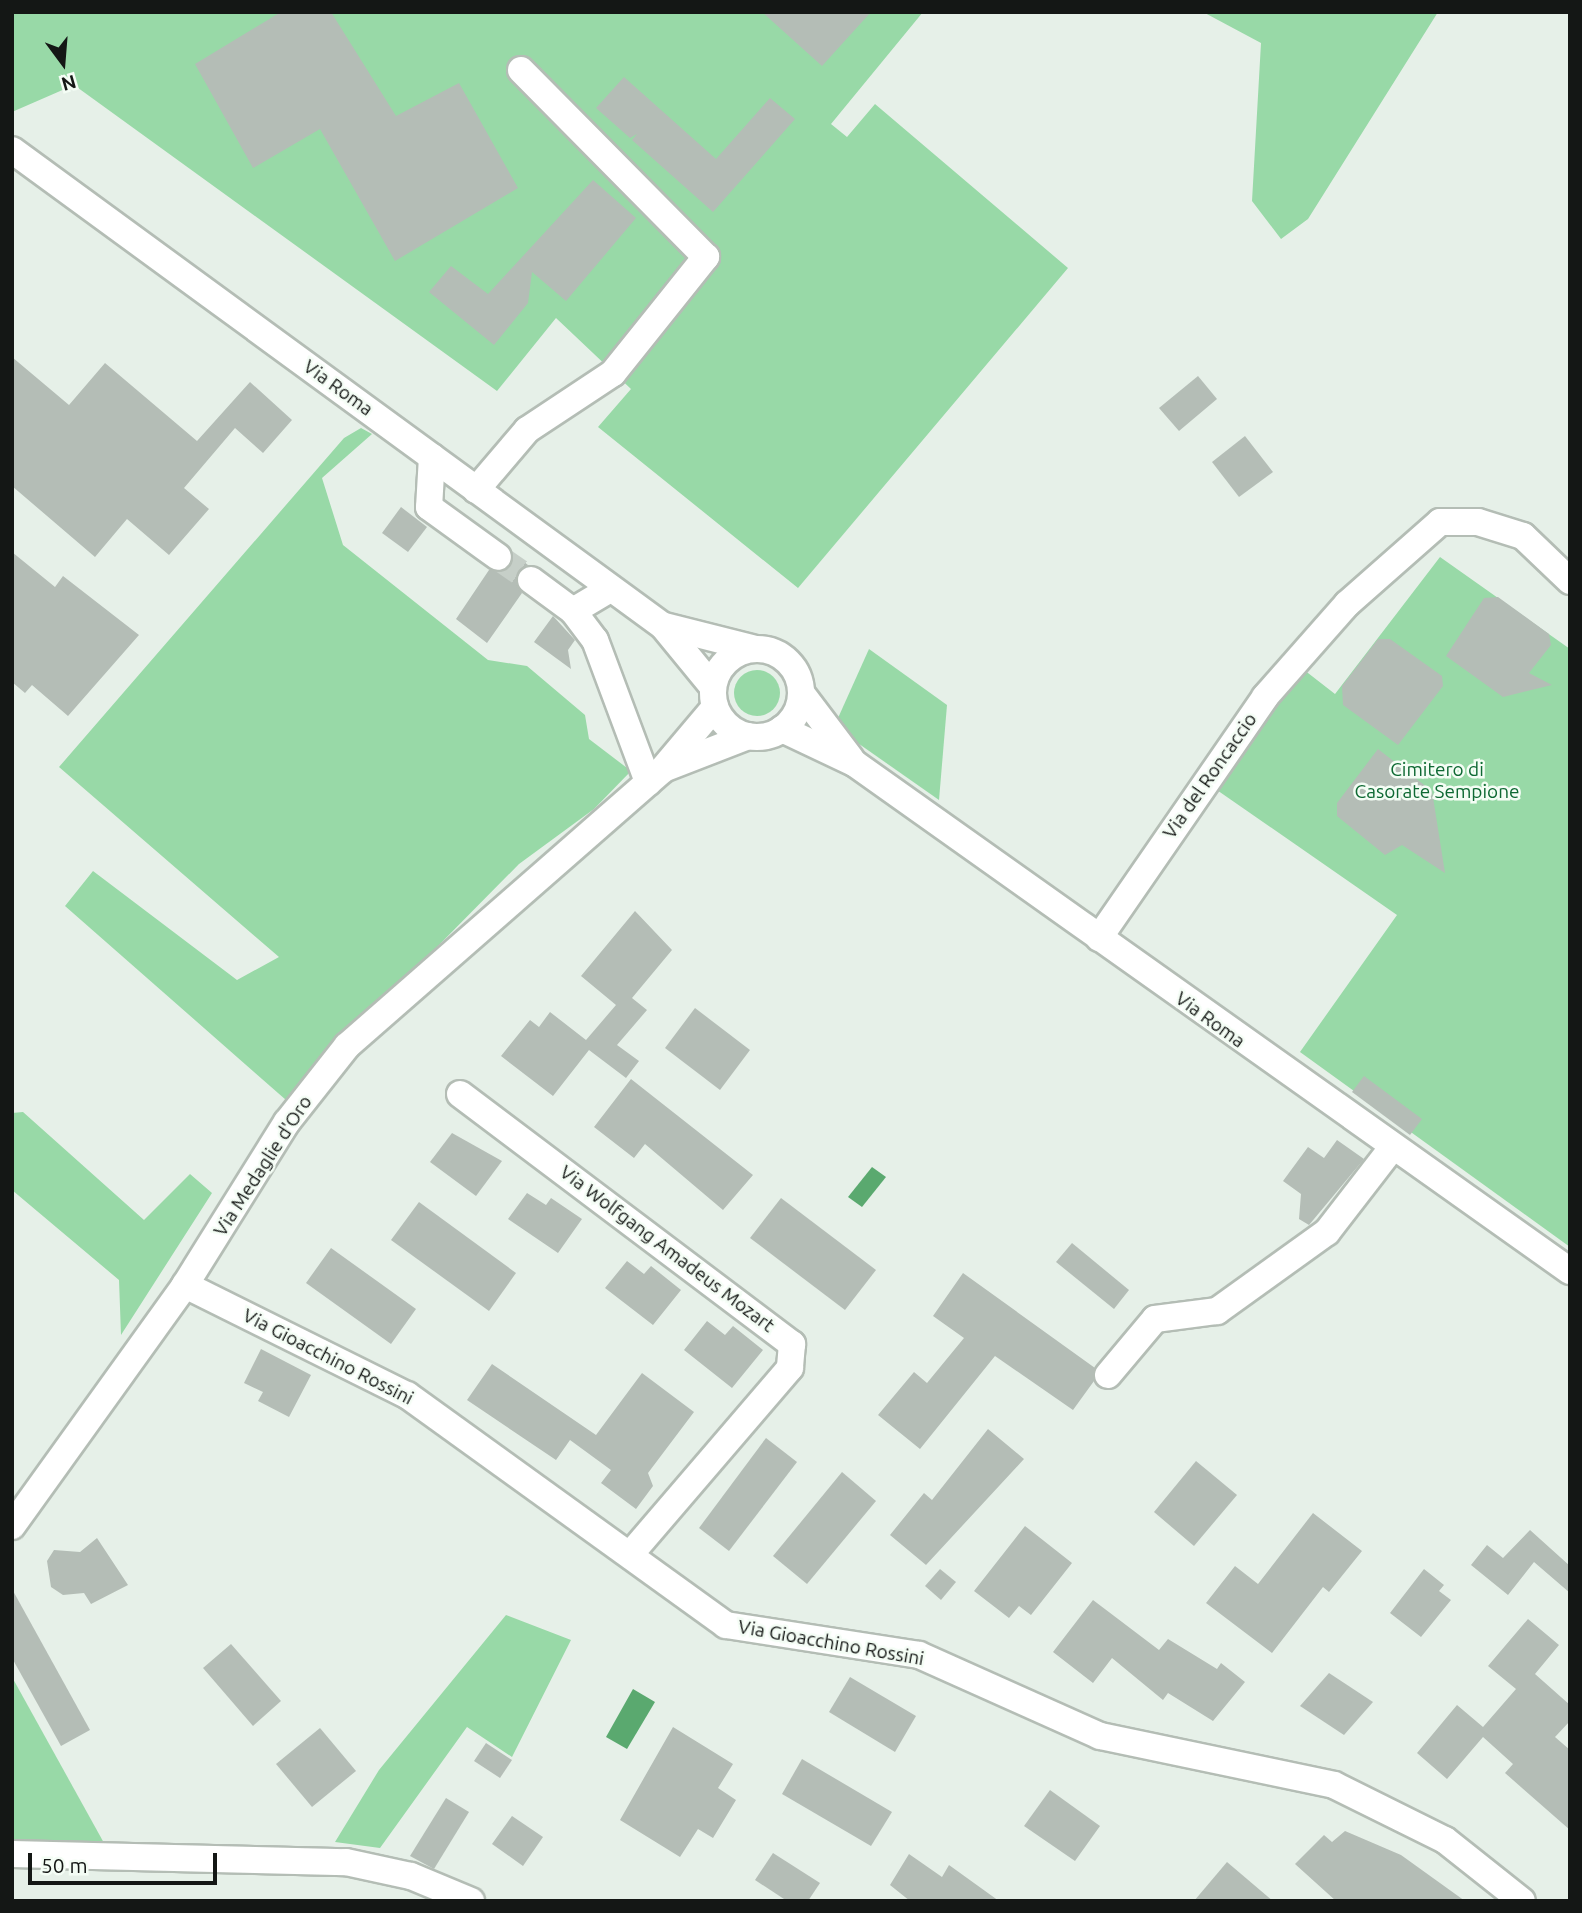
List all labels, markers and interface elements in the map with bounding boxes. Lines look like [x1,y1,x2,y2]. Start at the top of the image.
north arrow [28,28,98,98]
text: N [59,71,79,96]
street label: Via Roma [299,355,377,421]
street label: Via del Roncaccio [1158,709,1262,843]
park label: Cimitero di Casorate Sempione [1354,759,1520,803]
street label: Via Roma [1171,987,1249,1053]
street label: Via Medaglie d'Oro [209,1091,317,1241]
street label: Via Wolfgang Amadeus Mozart [555,1161,779,1337]
street label: Via Gioacchino Rossini [239,1304,417,1410]
street label: Via Gioacchino Rossini [736,1615,926,1671]
scale bar [32,1840,220,1884]
text: 50 m [41,1853,88,1877]

